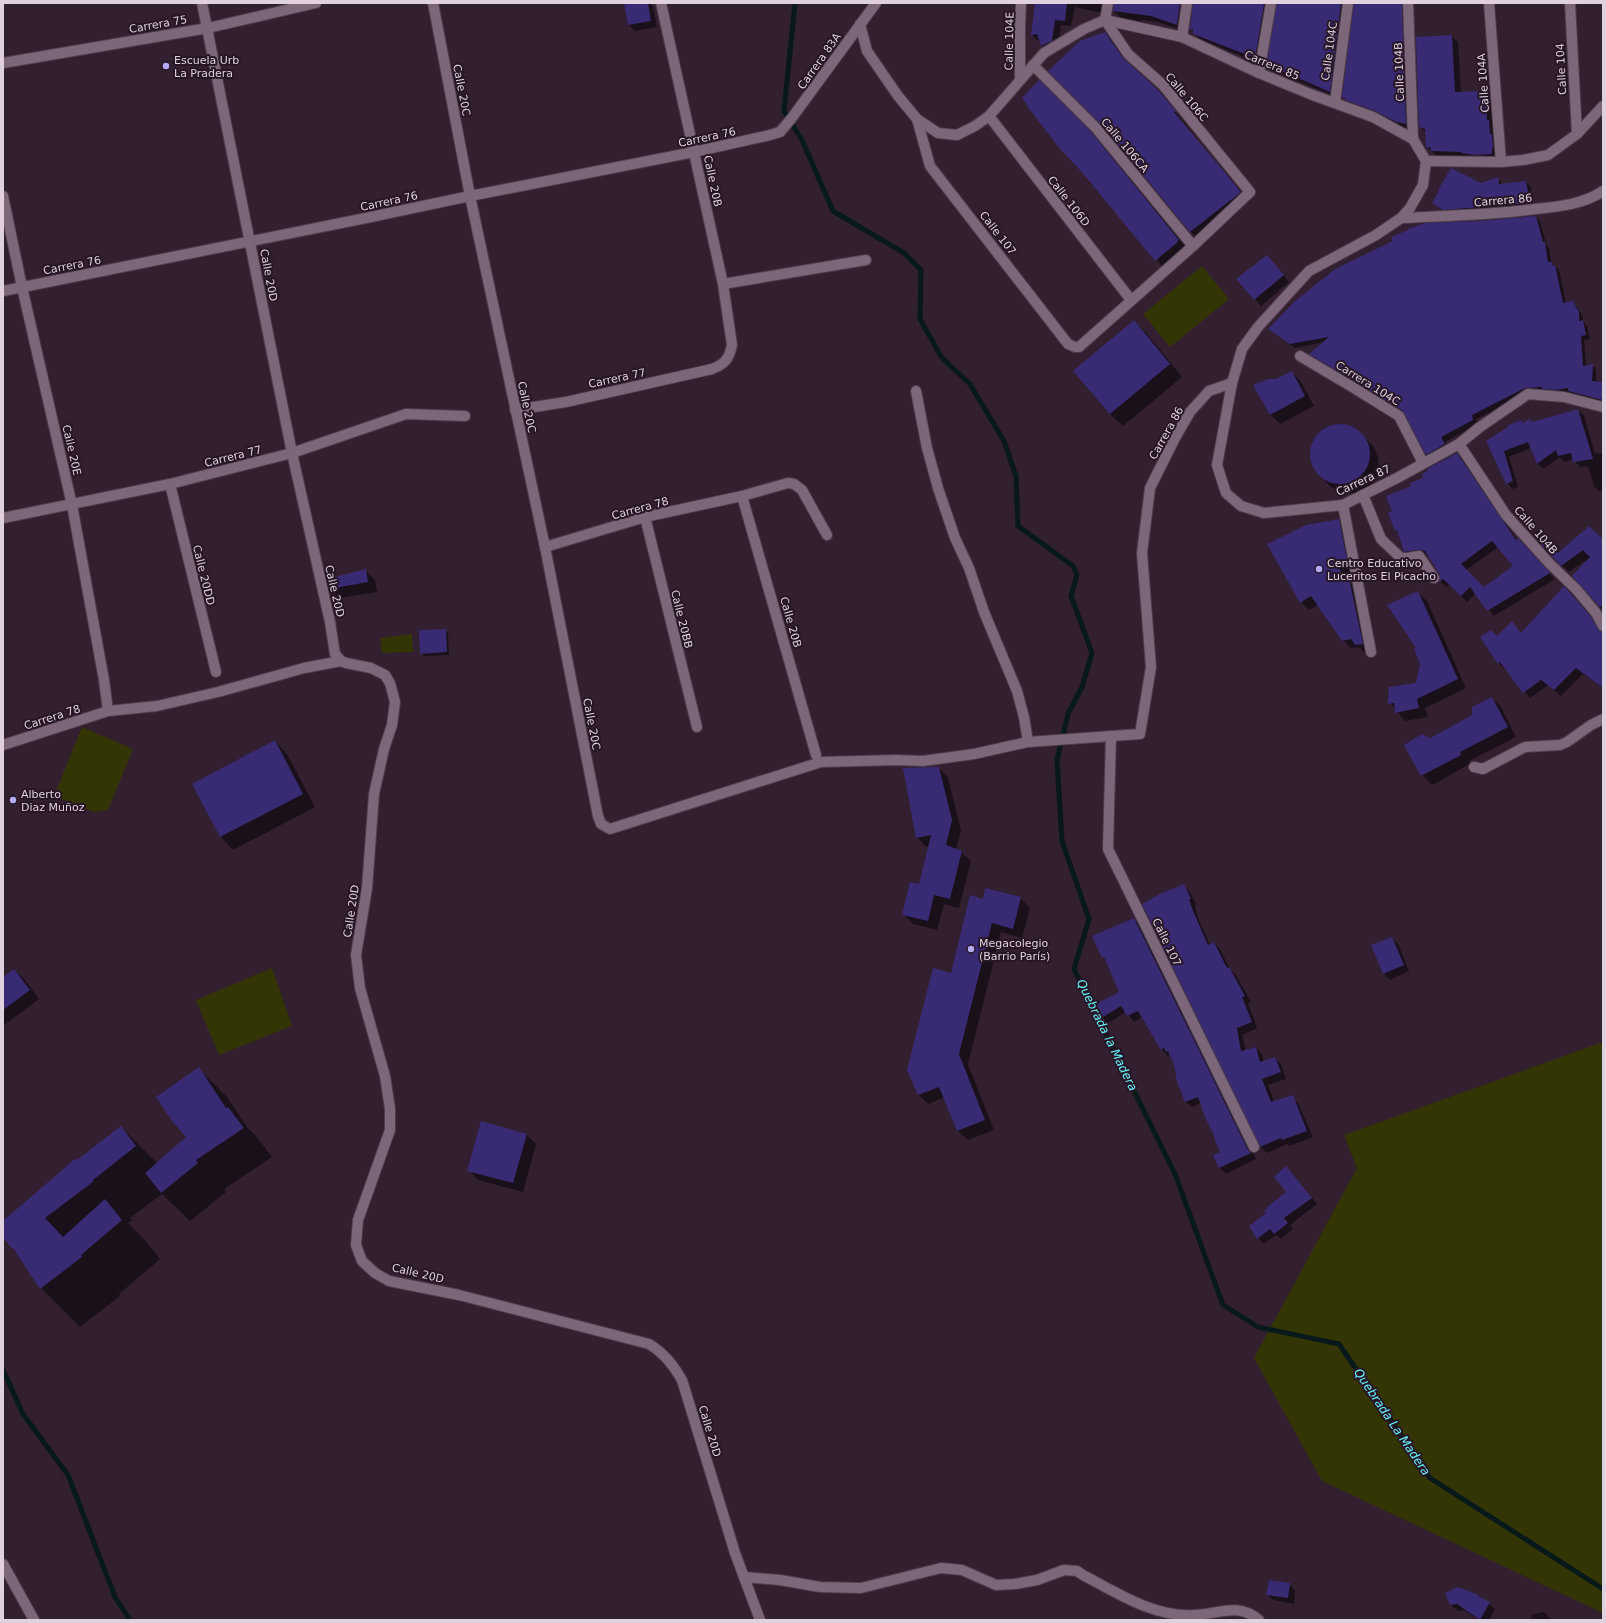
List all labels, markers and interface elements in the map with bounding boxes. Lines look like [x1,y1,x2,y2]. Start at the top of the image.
street label: Calle 104E [1002,11,1017,70]
street label: Carrera 75 [128,13,188,36]
street label: Calle 104C [1319,20,1340,81]
street label: Carrera 83A [795,30,844,92]
street label: Calle 104B [1392,42,1407,102]
street label: Calle 104 [1554,43,1569,95]
street label: Carrera 85 [1242,48,1301,83]
street label: Calle 104A [1475,52,1492,113]
place label: Escuela Urb La Pradera [174,54,239,80]
marker: Escuela Urb La Pradera [161,61,171,71]
street label: Calle 20C [450,63,473,117]
street label: Calle 106C [1163,70,1211,125]
street label: Calle 106CA [1098,115,1151,176]
street label: Carrera 76 [677,125,737,150]
street label: Calle 20B [701,154,724,208]
street label: Calle 106D [1045,174,1092,229]
street label: Carrera 76 [359,189,419,214]
street label: Carrera 86 [1473,191,1533,210]
street label: Calle 107 [977,209,1019,258]
street label: Calle 20D [257,248,280,302]
street label: Carrera 76 [42,254,102,277]
street label: Carrera 104C [1333,359,1402,409]
street label: Carrera 77 [587,366,647,391]
street label: Calle 20C [515,380,538,434]
street label: Carrera 86 [1147,404,1186,462]
street label: Calle 20E [59,423,84,477]
street label: Carrera 77 [203,443,263,470]
street label: Carrera 87 [1334,462,1392,499]
street label: Carrera 78 [610,495,670,522]
street label: Calle 104B [1511,504,1560,557]
street label: Calle 20DD [190,544,217,607]
place label: Centro Educativo Luceritos El Picacho [1327,557,1436,583]
street label: Calle 20D [322,564,347,619]
marker: Centro Educativo Luceritos El Picacho [1314,564,1324,574]
street label: Calle 20BB [668,588,695,650]
street label: Calle 20B [777,595,804,649]
street label: Calle 20C [580,697,603,751]
street label: Carrera 78 [22,702,82,733]
place label: Alberto Diaz Muñoz [21,788,85,814]
marker: Alberto Diaz Muñoz [8,795,18,805]
street label: Calle 20D [341,884,362,938]
street label: Calle 107 [1149,916,1184,968]
place label: Megacolegio (Barrio París) [979,937,1050,963]
marker: Megacolegio (Barrio París) [966,944,976,954]
water label: Quebrada la Madera [1074,977,1140,1093]
street label: Calle 20D [390,1261,445,1286]
water label: Quebrada La Madera [1351,1366,1433,1478]
street label: Calle 20D [696,1404,724,1459]

